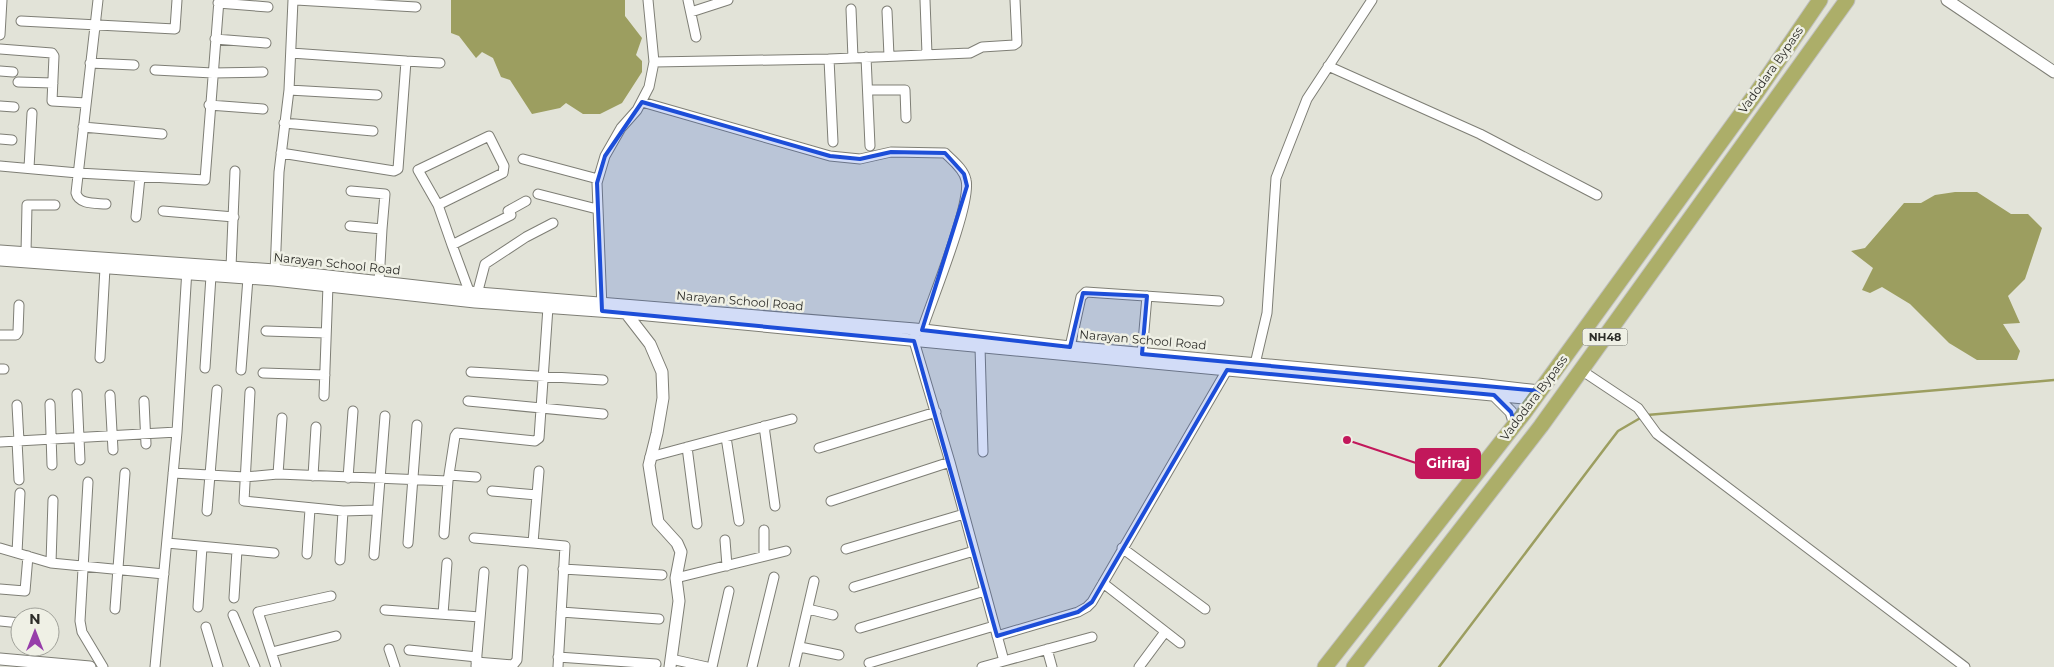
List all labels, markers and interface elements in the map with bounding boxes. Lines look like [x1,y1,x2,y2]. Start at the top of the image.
street label: Vadodara Bypass [1735,23,1806,116]
street label: Narayan School Road [273,249,401,278]
street label: Narayan School Road [676,287,804,314]
street label: Narayan School Road [1079,326,1207,353]
road number: NH48 [1582,328,1628,346]
street label: Vadodara Bypass [1497,352,1571,443]
callout: Giriraj [1416,449,1480,478]
text: Giriraj [1426,454,1470,472]
north arrow [10,607,60,657]
text: N [29,610,41,628]

